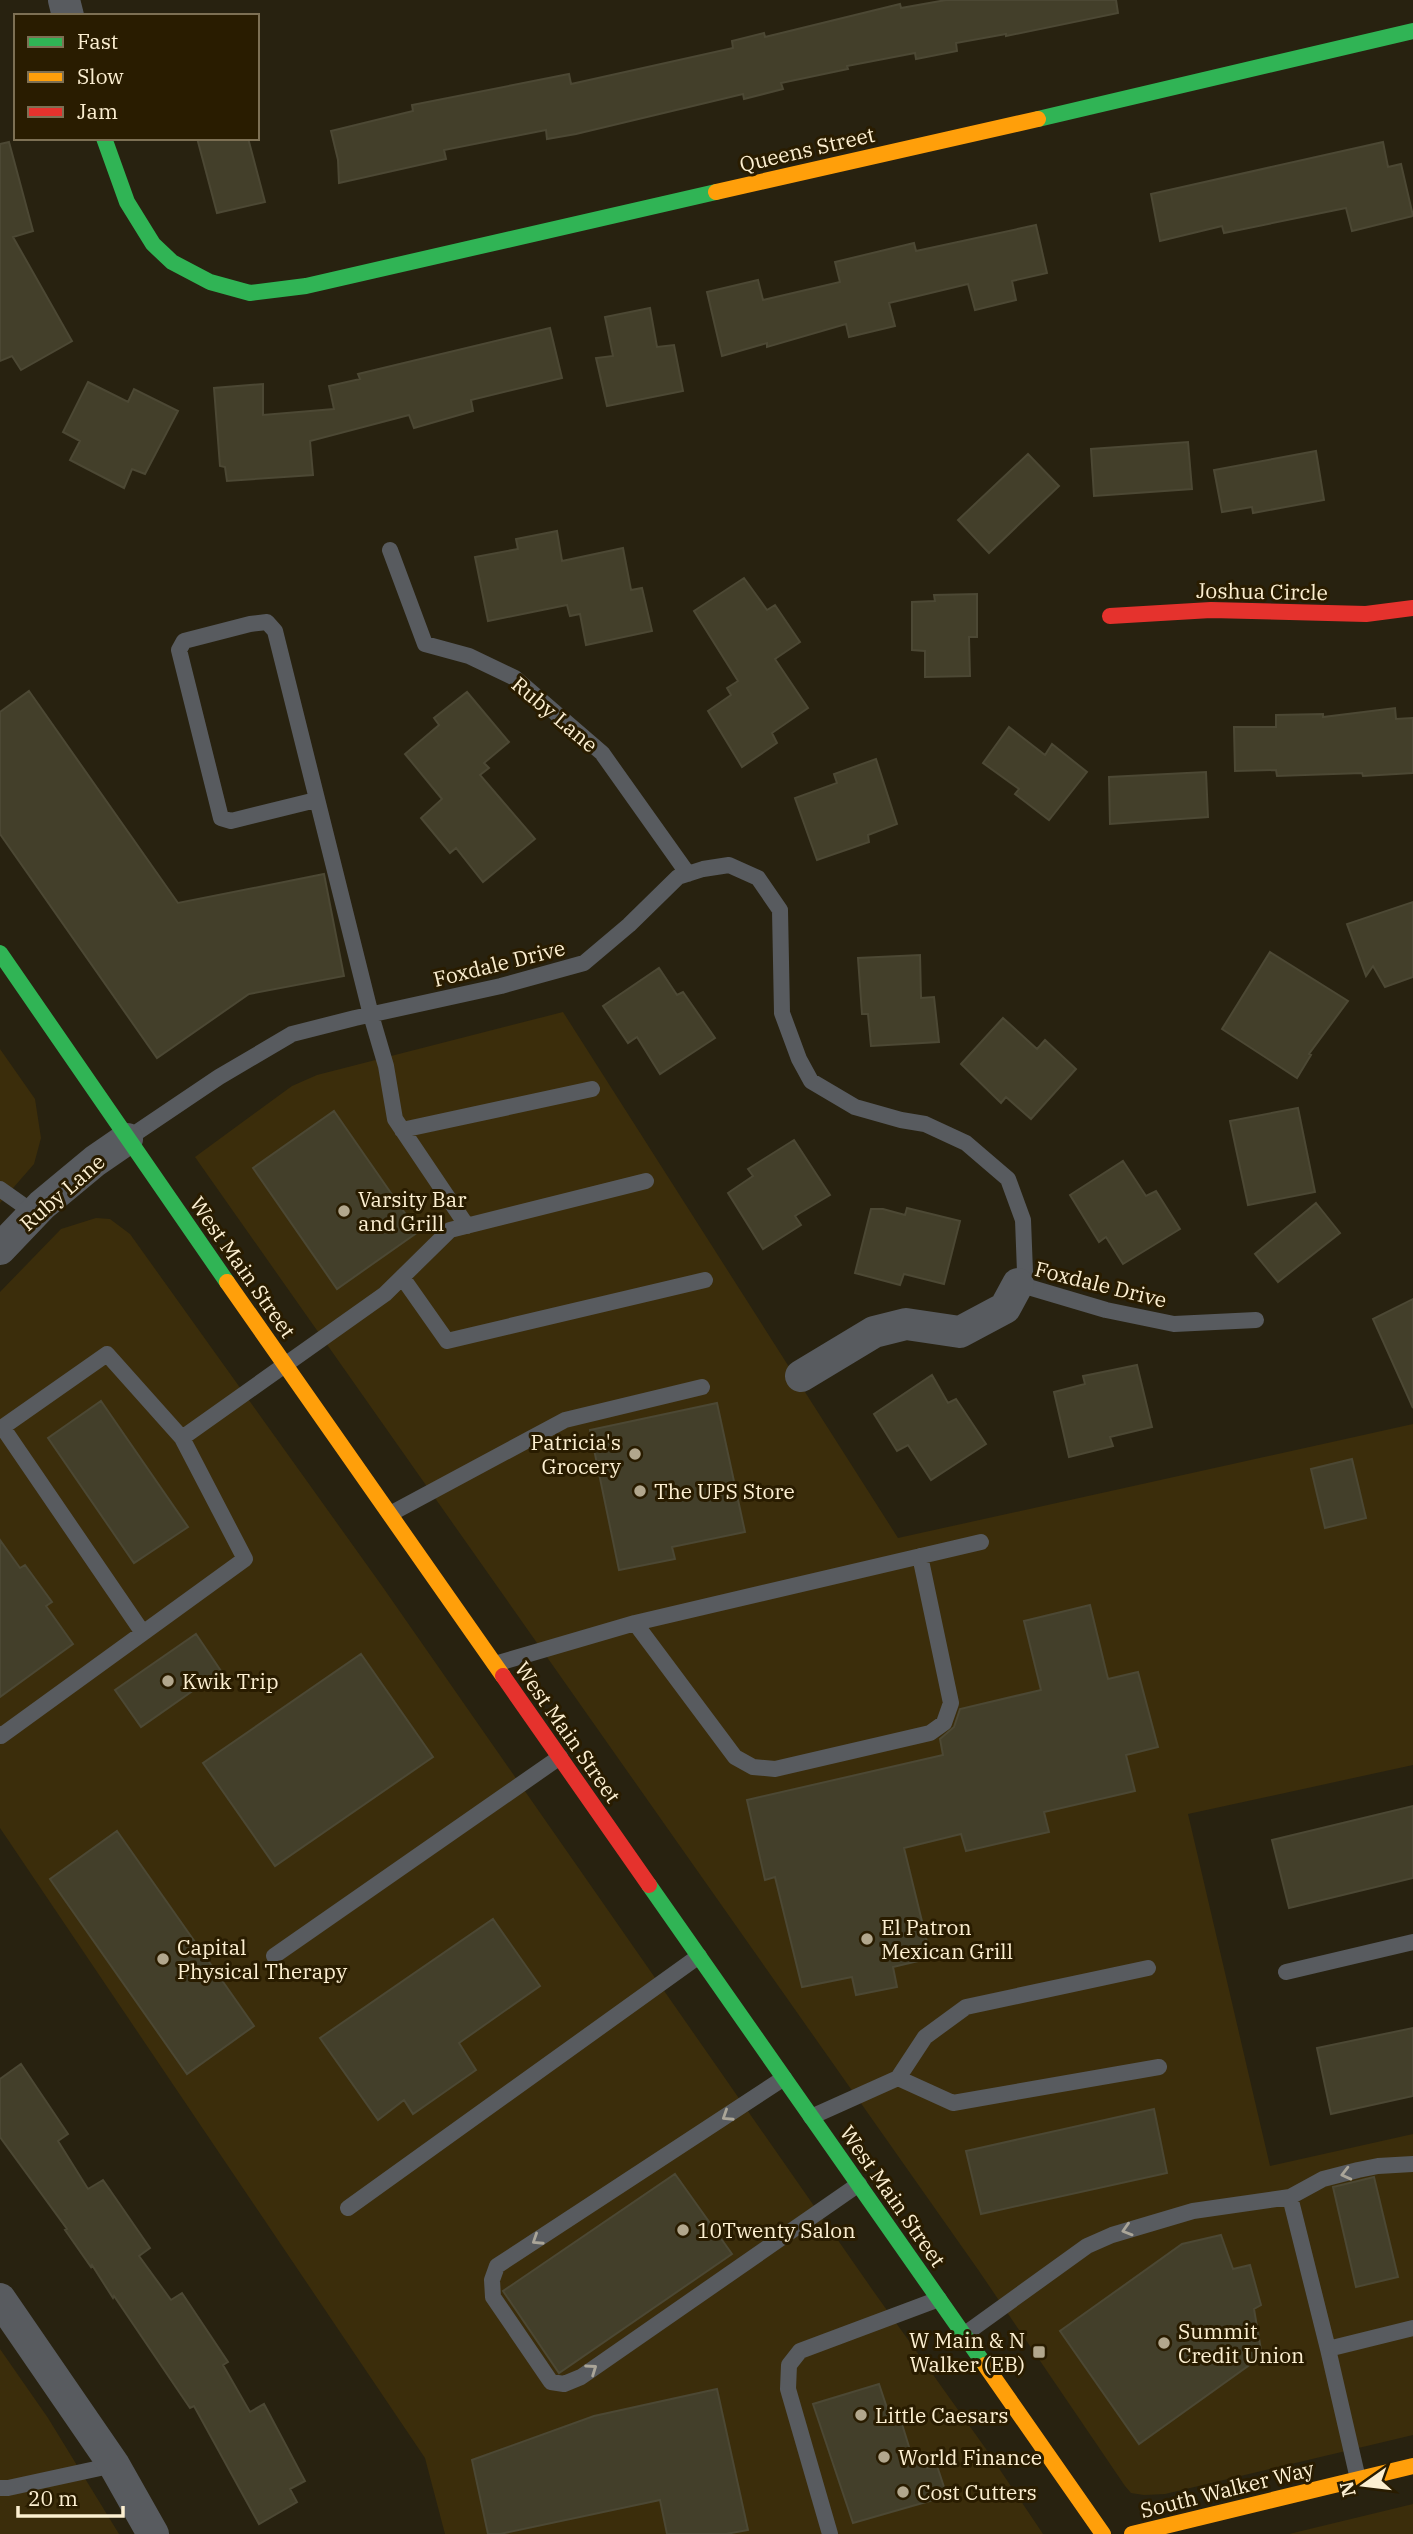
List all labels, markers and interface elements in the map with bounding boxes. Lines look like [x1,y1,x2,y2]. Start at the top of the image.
legend [14,14,259,140]
text: Fast [77,27,118,55]
text: Slow [77,62,124,90]
text: Jam [77,97,118,125]
street label: Queens Street [737,120,877,178]
street label: Joshua Circle [1196,576,1328,606]
street label: Ruby Lane [506,670,604,758]
street label: Foxdale Drive [430,933,568,993]
street label: Ruby Lane [13,1147,111,1237]
place label: Varsity Bar and Grill [358,1185,467,1237]
street label: West Main Street [184,1191,302,1343]
marker: Varsity Bar and Grill [336,1203,352,1219]
street label: Foxdale Drive [1032,1254,1170,1314]
place label: Patricia's Grocery [531,1428,622,1480]
marker: Patricia's Grocery [627,1446,643,1462]
place label: The UPS Store [654,1477,795,1505]
marker: The UPS Store [632,1483,648,1499]
street label: West Main Street [509,1656,627,1808]
place label: Kwik Trip [182,1667,279,1695]
marker: Kwik Trip [160,1673,176,1689]
place label: El Patron Mexican Grill [881,1913,1013,1965]
marker: El Patron Mexican Grill [859,1931,875,1947]
place label: Capital Physical Therapy [177,1933,348,1985]
marker: Capital Physical Therapy [155,1951,171,1967]
one-way arrow [722,2107,735,2120]
street label: West Main Street [834,2120,952,2272]
one-way arrow [1340,2165,1352,2180]
place label: 10Twenty Salon [697,2216,856,2244]
marker: 10Twenty Salon [675,2222,691,2238]
one-way arrow [1121,2222,1133,2237]
one-way arrow [532,2232,545,2244]
place label: Summit Credit Union [1178,2317,1304,2369]
place label: W Main & N Walker (EB) [909,2326,1025,2378]
marker: Summit Credit Union [1156,2335,1172,2351]
marker: W Main & N Walker (EB) [1031,2344,1047,2360]
one-way arrow [584,2365,597,2377]
place label: Little Caesars [875,2401,1009,2429]
marker: Little Caesars [853,2407,869,2423]
place label: World Finance [898,2443,1042,2471]
marker: World Finance [876,2449,892,2465]
north arrow [1329,2450,1399,2520]
street label: South Walker Way [1137,2454,1318,2524]
scale bar [18,2474,122,2518]
place label: Cost Cutters [917,2478,1037,2506]
text: N [1334,2479,1361,2499]
text: 20 m [28,2484,78,2512]
marker: Cost Cutters [895,2484,911,2500]

